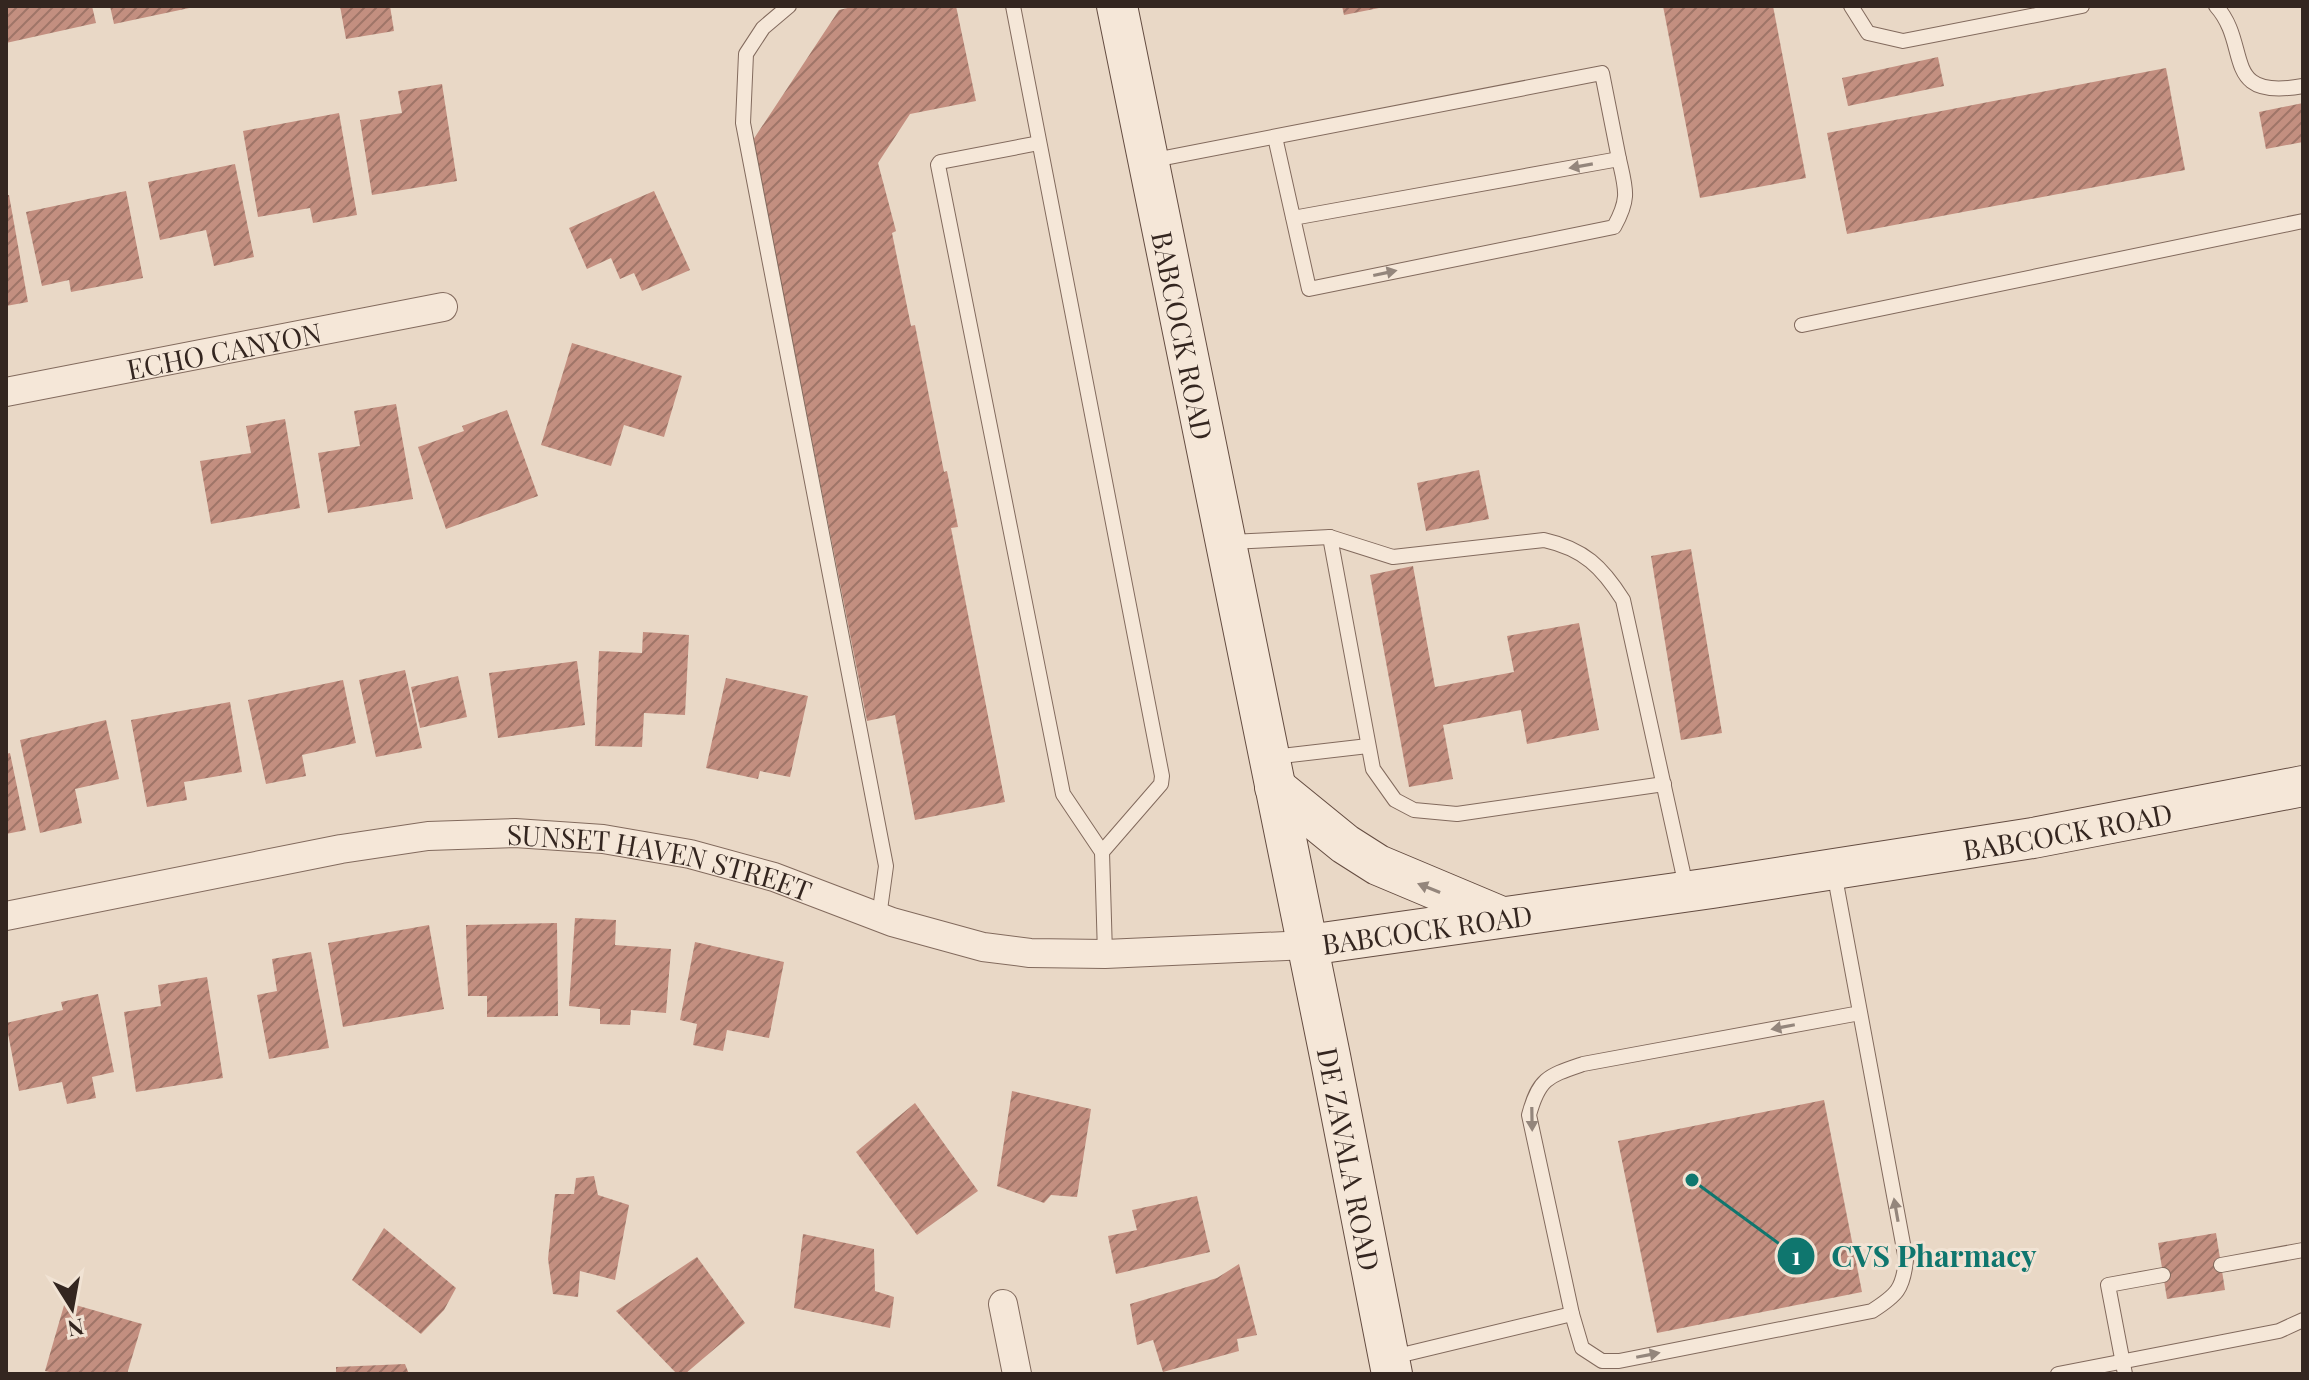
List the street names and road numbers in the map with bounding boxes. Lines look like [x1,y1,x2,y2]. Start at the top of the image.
street label: BABCOCK ROAD [1145,228,1223,443]
street label: ECHO CANYON [123,313,324,387]
street label: BABCOCK ROAD [1960,793,2175,867]
street label: SUNSET HAVEN STREET [506,814,817,908]
street label: BABCOCK ROAD [1319,895,1534,961]
street label: DE ZAVALA ROAD [1310,1044,1390,1274]

